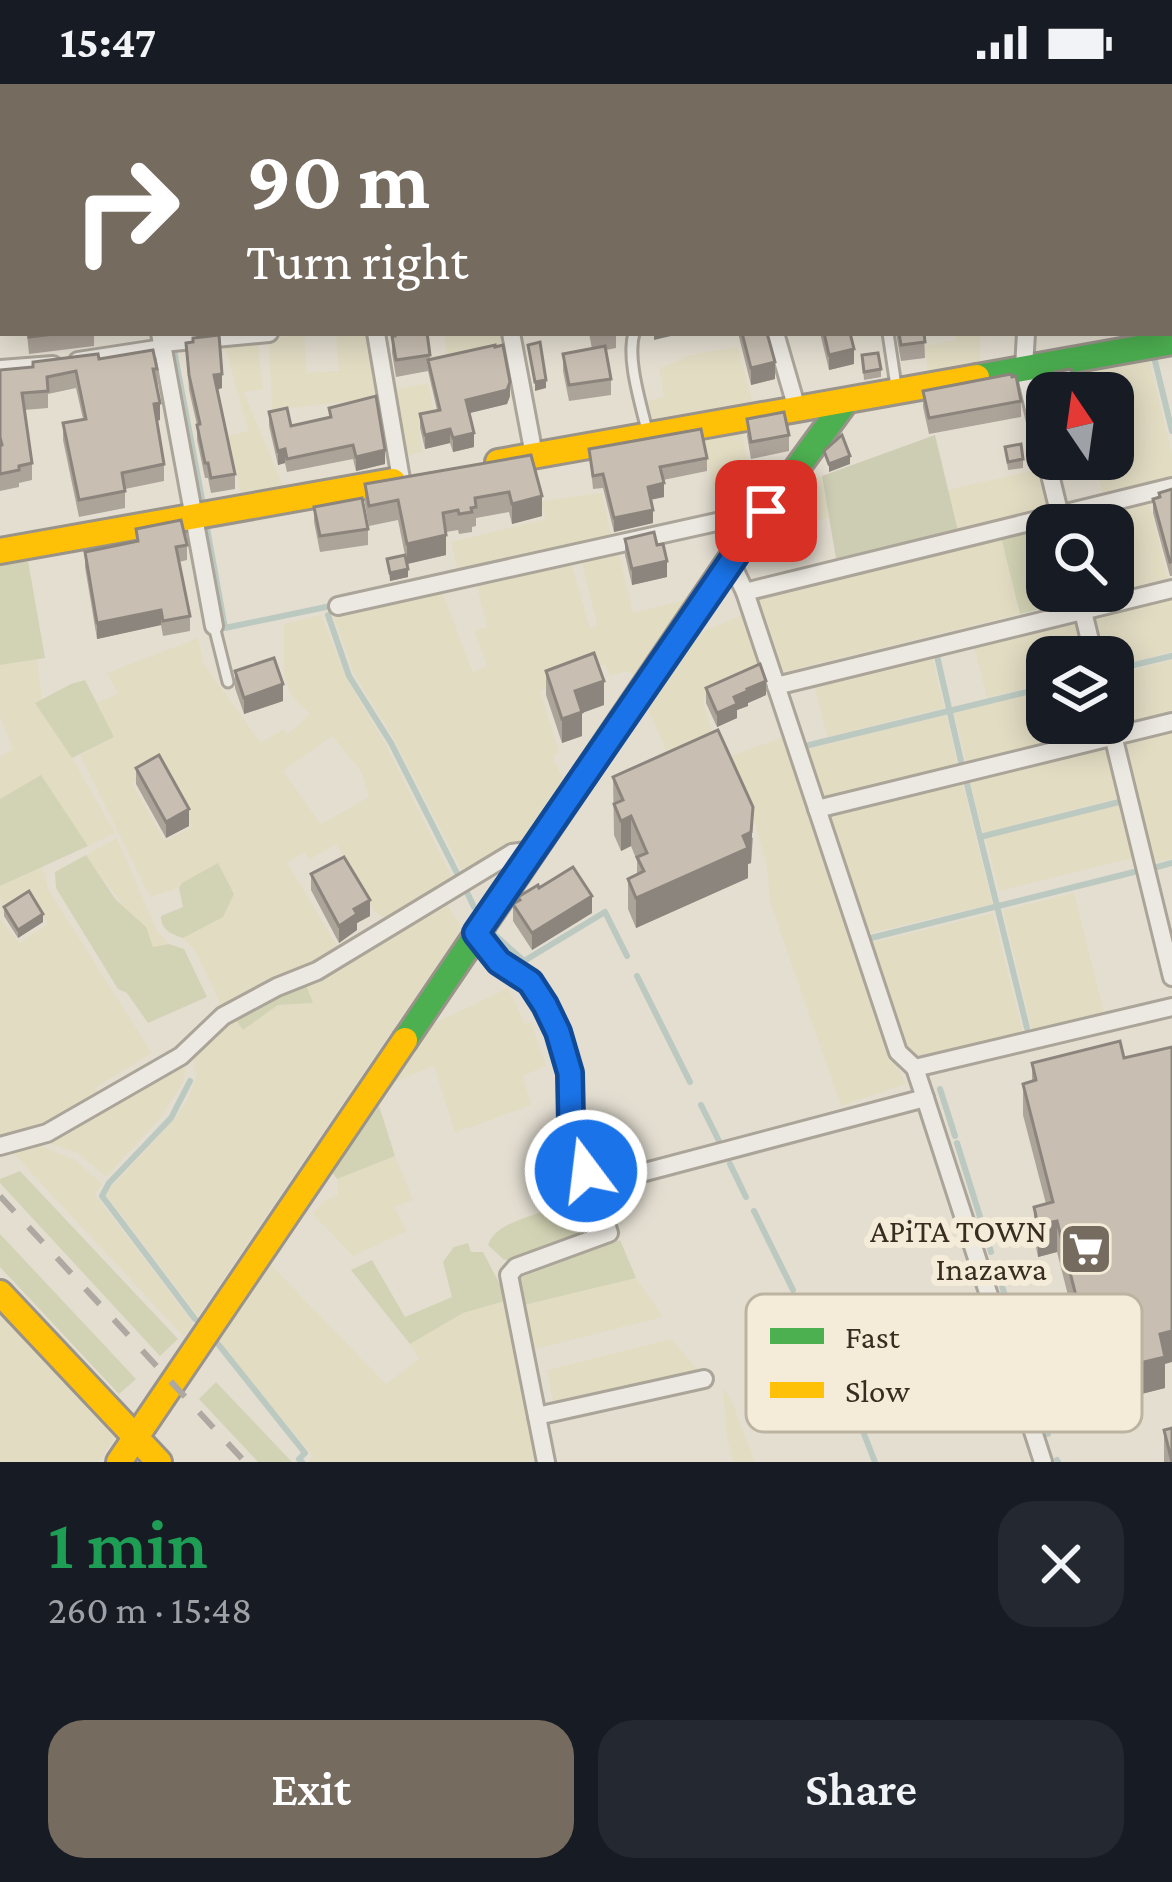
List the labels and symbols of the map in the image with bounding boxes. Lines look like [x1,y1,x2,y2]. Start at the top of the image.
north arrow [1026,372,1134,480]
pin [715,460,817,562]
position arrow [523,1108,649,1234]
place label: APiTA TOWN Inazawa [870,1212,1047,1287]
supermarket icon: APiTA TOWN Inazawa [1058,1221,1114,1277]
legend [746,1294,1142,1432]
text: Fast [845,1318,901,1355]
text: Slow [845,1372,910,1409]

